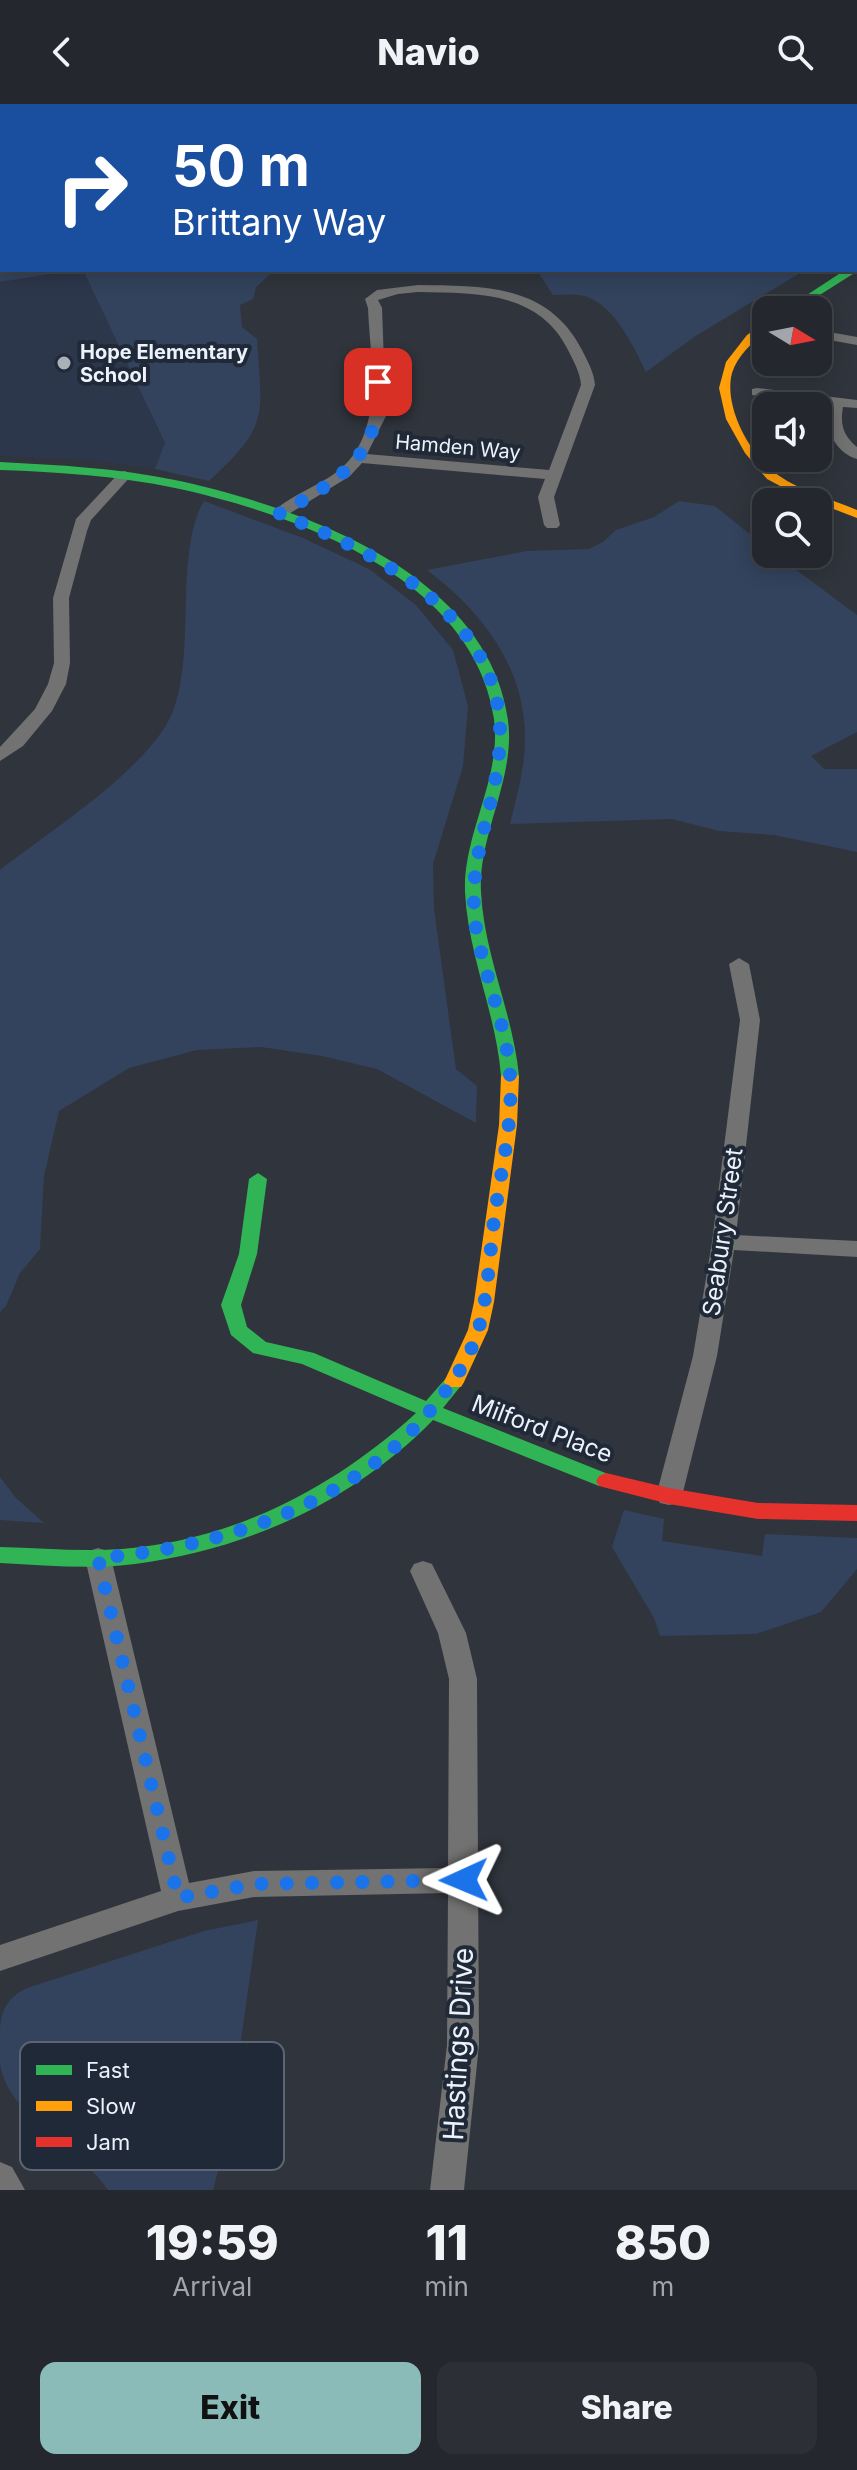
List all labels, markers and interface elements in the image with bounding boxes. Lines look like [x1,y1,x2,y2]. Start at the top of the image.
icon: back [40,30,84,74]
text: Navio [377,30,480,74]
icon: search [773,30,817,74]
text: 50 m [172,132,310,200]
icon: right [40,136,144,240]
text: Brittany Way [172,200,386,244]
north arrow [752,296,832,376]
map controls [752,296,832,568]
place label: Hope Elementary School [80,340,248,387]
pin [344,348,412,416]
marker: Hope Elementary School [55,354,73,372]
icon: arrive [356,360,400,404]
button: sound [752,392,832,472]
street label: Hamden Way [394,430,522,464]
button: search [752,488,832,568]
street label: Seabury Street [696,1146,749,1318]
street label: Milford Place [468,1388,617,1469]
position arrow [422,1838,506,1922]
street label: Hastings Drive [436,1947,480,2141]
legend [20,2042,284,2170]
text: Fast [86,2057,130,2083]
text: Slow [86,2093,136,2119]
text: Jam [86,2129,130,2155]
text: 19:59 [146,2213,279,2272]
text: 11 [426,2213,468,2272]
text: 850 [615,2213,711,2272]
text: Arrival [172,2271,252,2302]
text: min [425,2271,469,2302]
text: m [652,2271,674,2302]
button: Exit [40,2362,421,2454]
button: Share [437,2362,817,2454]

